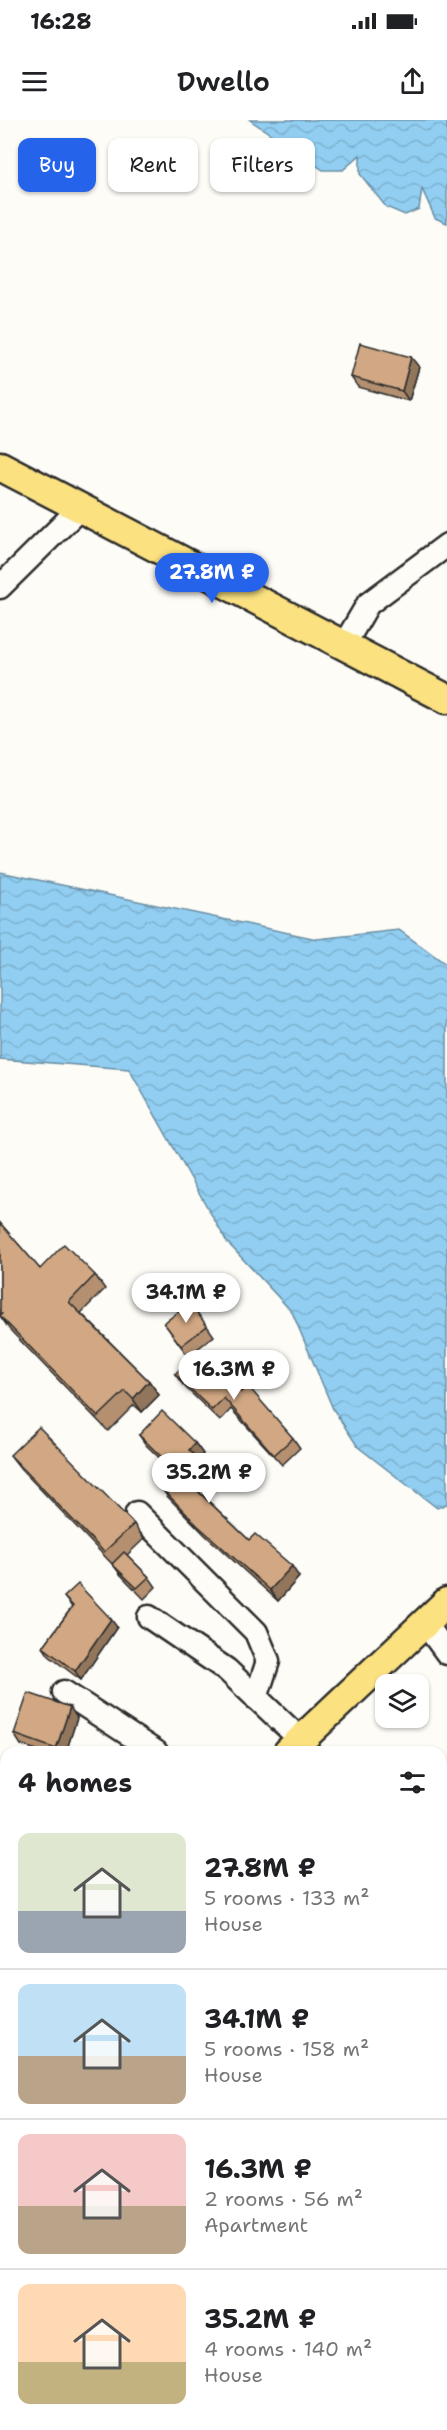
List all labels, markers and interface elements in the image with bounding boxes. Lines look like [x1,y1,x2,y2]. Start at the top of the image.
text: 16:28 [30,7,92,36]
text: Dwello [177,63,270,100]
icon: menu [18,65,51,98]
icon: share [396,65,429,98]
chip: Buy [18,138,96,192]
chip: Rent [108,138,198,192]
chip: Filters [210,138,315,192]
pin: 27.8M ₽ [157,553,267,604]
text: 27.8M ₽ [169,559,255,585]
pin: 34.1M ₽ [131,1273,241,1324]
text: 34.1M ₽ [145,1279,227,1305]
pin: 16.3M ₽ [179,1350,289,1401]
text: 16.3M ₽ [192,1356,276,1382]
pin: 35.2M ₽ [154,1453,264,1504]
text: 35.2M ₽ [166,1459,252,1485]
map controls [375,1674,429,1728]
button: layers [375,1674,429,1728]
text: 4 homes [18,1765,132,1800]
icon: filters [396,1766,429,1799]
text: 27.8M ₽ [204,1850,316,1885]
icon: home [66,1857,138,1929]
text: 5 rooms · 133 m² [204,1885,369,1911]
text: House [204,1911,263,1937]
text: 34.1M ₽ [204,2001,309,2036]
icon: home [66,2008,138,2080]
text: 5 rooms · 158 m² [204,2036,369,2062]
text: House [204,2062,263,2088]
text: 16.3M ₽ [204,2151,312,2186]
icon: home [66,2158,138,2230]
text: 2 rooms · 56 m² [204,2186,363,2212]
text: Apartment [204,2212,308,2238]
text: 35.2M ₽ [204,2301,316,2336]
icon: home [66,2308,138,2380]
text: 4 rooms · 140 m² [204,2336,372,2362]
text: House [204,2362,263,2388]

